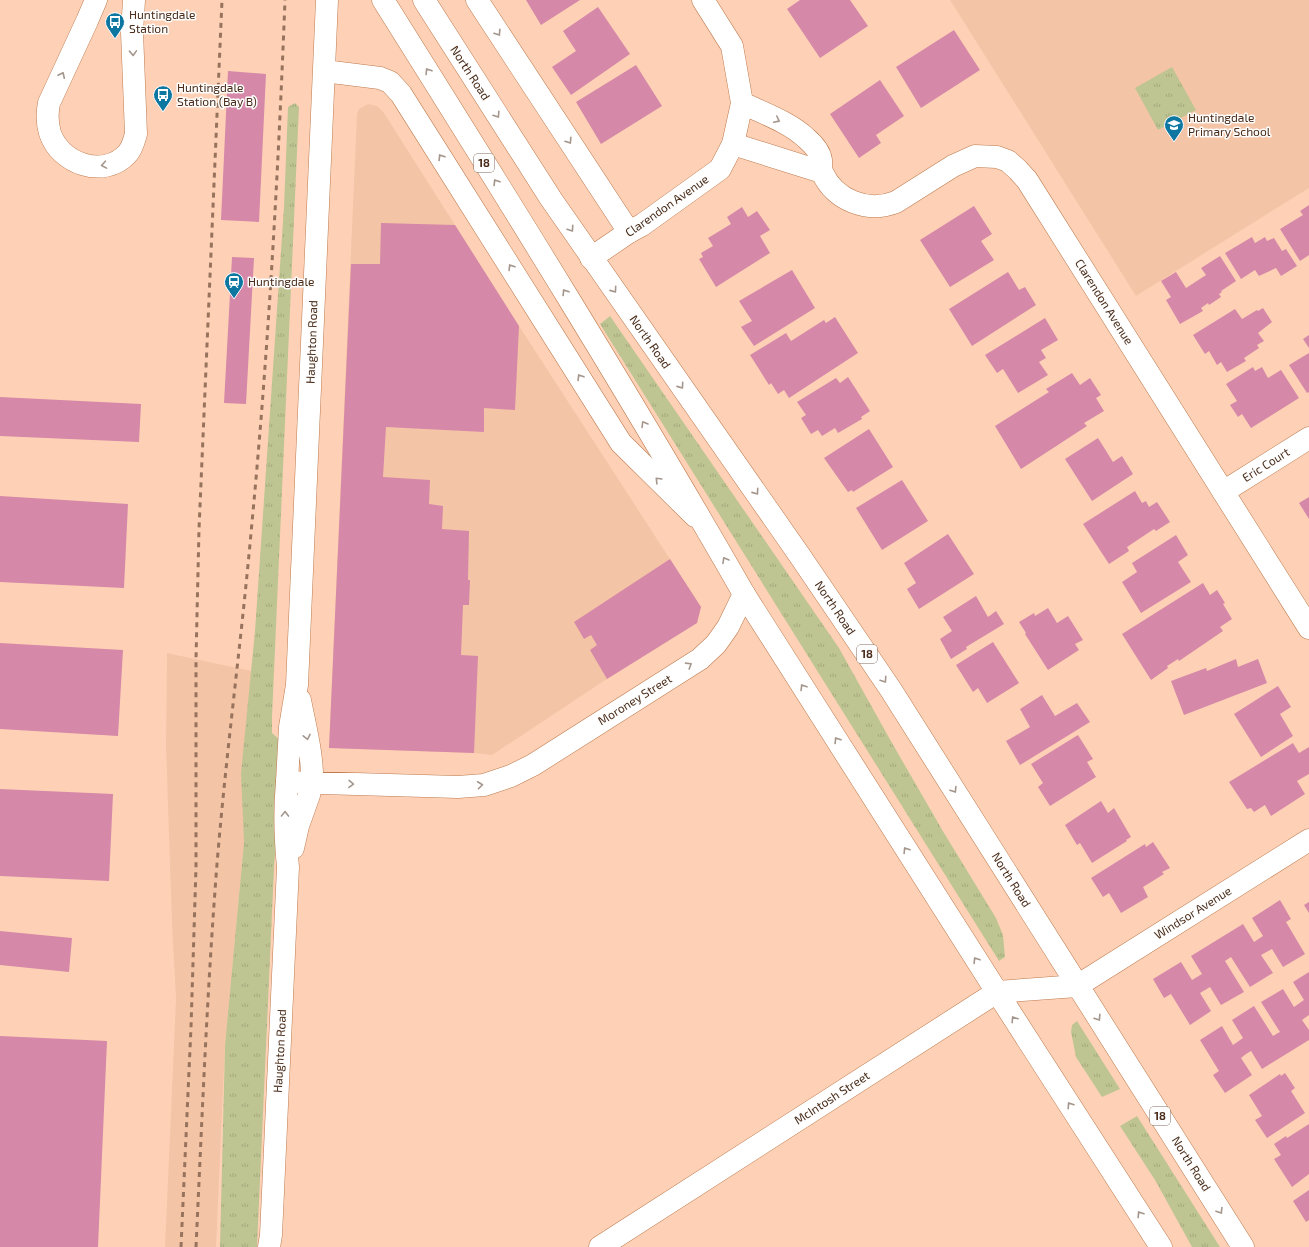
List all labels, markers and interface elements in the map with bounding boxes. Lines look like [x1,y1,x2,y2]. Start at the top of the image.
place label: Huntingdale Station [129,7,195,35]
bus stop icon: Huntingdale Station [104,11,126,39]
one-way arrow [493,28,500,35]
street label: North Road [448,43,494,102]
one-way arrow [129,50,137,56]
one-way arrow [425,68,432,75]
one-way arrow [57,71,65,79]
place label: Huntingdale Station (Bay B) [177,80,257,108]
bus stop icon: Huntingdale Station (Bay B) [152,84,174,112]
place label: Huntingdale Primary School [1188,110,1271,138]
one-way arrow [493,111,500,118]
school or university icon: Huntingdale Primary School [1163,114,1185,142]
one-way arrow [773,115,780,123]
one-way arrow [564,137,571,144]
one-way arrow [439,154,446,161]
road number: 18 [474,154,494,172]
one-way arrow [100,161,107,169]
street label: Clarendon Avenue [622,171,711,239]
one-way arrow [494,179,501,186]
one-way arrow [566,225,574,232]
street label: Clarendon Avenue [1073,256,1137,347]
one-way arrow [508,264,515,271]
station icon: Huntingdale [223,271,245,299]
place label: Huntingdale [248,274,314,288]
one-way arrow [609,286,616,293]
one-way arrow [562,289,569,296]
street label: Haughton Road [303,300,319,384]
street label: North Road [627,312,674,371]
one-way arrow [577,374,585,381]
one-way arrow [676,382,684,389]
one-way arrow [642,421,649,428]
street label: Eric Court [1239,444,1292,484]
one-way arrow [655,477,663,485]
one-way arrow [751,488,758,495]
one-way arrow [722,557,729,564]
street label: North Road [813,578,859,637]
road number: 18 [857,645,877,663]
one-way arrow [685,663,692,670]
street label: Moroney Street [595,671,674,727]
one-way arrow [880,676,887,683]
one-way arrow [800,684,808,691]
one-way arrow [302,734,310,740]
one-way arrow [834,737,841,744]
one-way arrow [348,780,354,788]
one-way arrow [477,781,484,790]
one-way arrow [949,786,957,793]
one-way arrow [280,811,289,817]
one-way arrow [904,847,911,854]
street label: North Road [989,849,1034,909]
street label: Windsor Avenue [1151,883,1234,941]
one-way arrow [974,957,981,964]
street label: Haughton Road [270,1009,288,1093]
one-way arrow [1094,1014,1101,1021]
one-way arrow [1012,1016,1019,1023]
street label: McIntosh Street [791,1067,872,1127]
one-way arrow [1067,1102,1074,1109]
road number: 18 [1150,1107,1170,1125]
street label: North Road [1169,1133,1214,1193]
one-way arrow [1216,1207,1223,1214]
one-way arrow [1137,1211,1145,1218]

